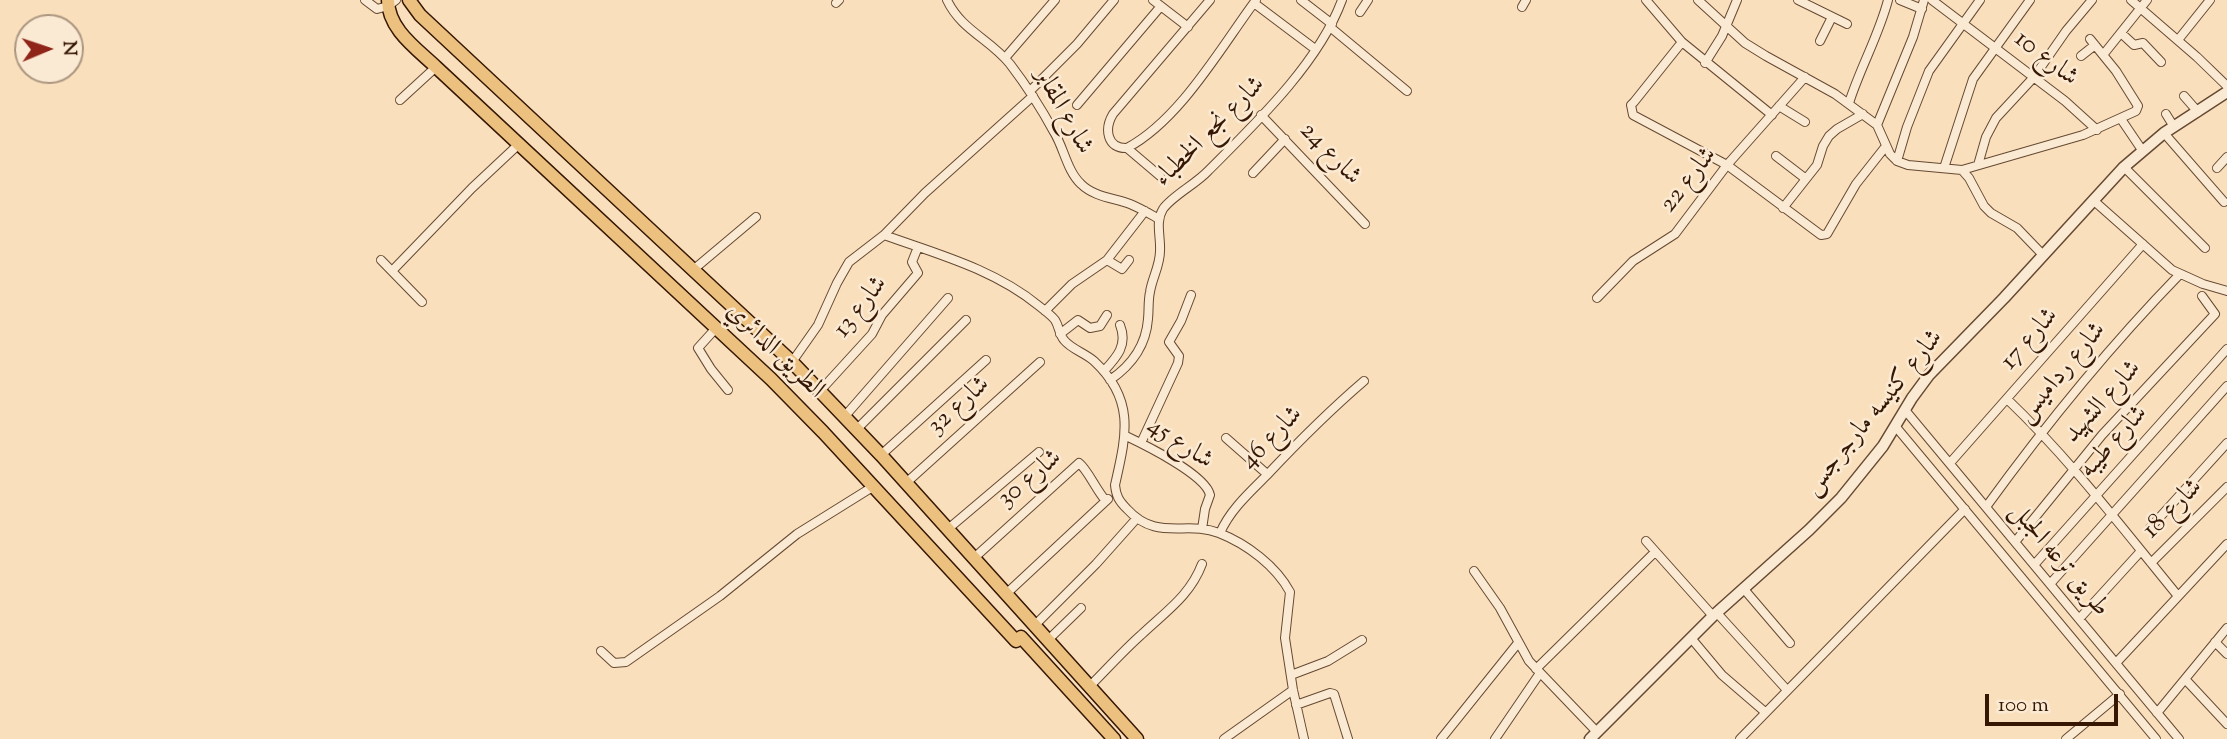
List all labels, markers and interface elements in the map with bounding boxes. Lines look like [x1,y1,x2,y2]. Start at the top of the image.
north arrow [14,14,84,84]
street label: شارع 10 [2007,25,2083,95]
text: N [55,40,82,56]
street label: شارع المقابر [1026,63,1098,161]
street label: شارع نجع الخطباء [1149,71,1273,195]
street label: شارع 24 [1291,117,1367,193]
street label: شارع 22 [1655,142,1725,220]
street label: شارع 13 [828,271,896,345]
street label: الطريق الدائري [718,297,830,407]
street label: شارع 17 [1995,302,2067,378]
street label: شارع رداميس [2012,317,2114,431]
street label: شارع كنيسه مارجرجس [1798,325,1952,503]
street label: شارع الشهيد [2059,355,2149,451]
street label: شارع 32 [922,371,998,443]
street label: شارع طيبه [2074,400,2156,486]
street label: شارع 46 [1235,401,1311,477]
street label: شارع 45 [1140,412,1218,478]
street label: شارع 30 [992,444,1070,516]
street label: شارع 18 [2137,473,2211,547]
street label: طريق ترعه الجبل [2001,498,2115,624]
scale bar [1989,680,2122,724]
text: 100 m [1998,691,2049,721]

